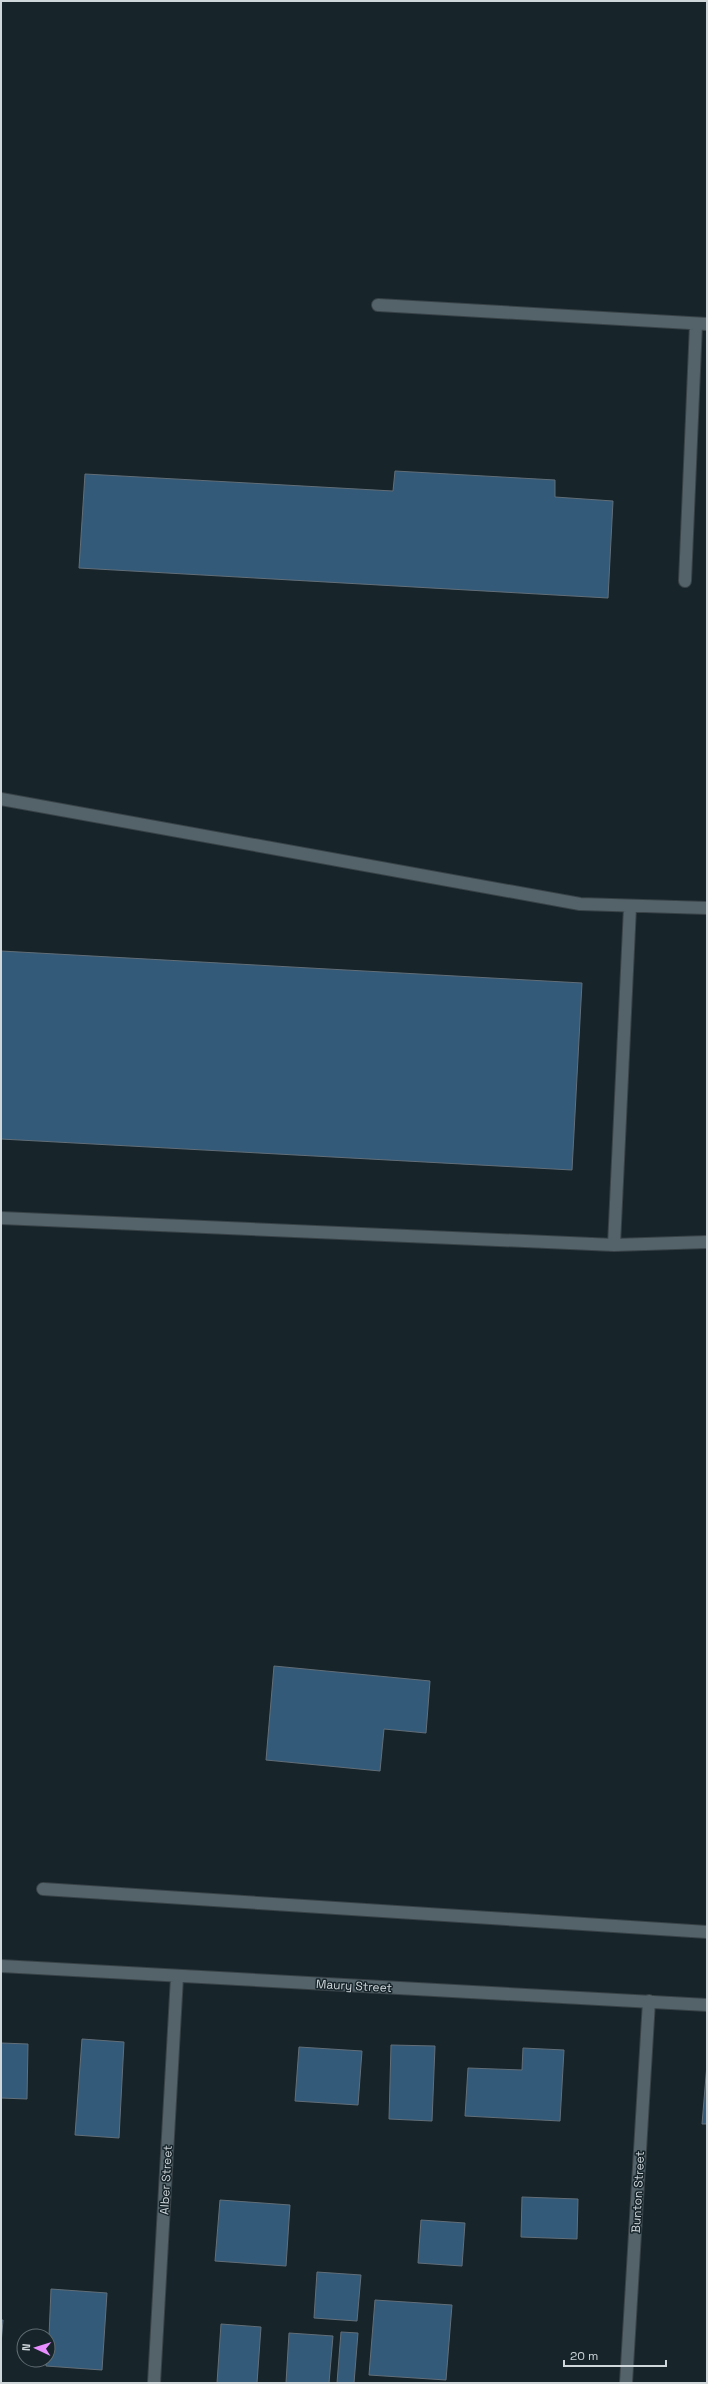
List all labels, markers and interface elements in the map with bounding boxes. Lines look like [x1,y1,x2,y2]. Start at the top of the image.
street label: Maury Street [316,1976,392,1996]
street label: Alber Street [156,2145,176,2215]
street label: Bunton Street [628,2150,648,2234]
north arrow [16,2328,56,2368]
scale bar [564,2342,666,2368]
text: N [19,2343,33,2351]
text: 20 m [570,2348,598,2364]

